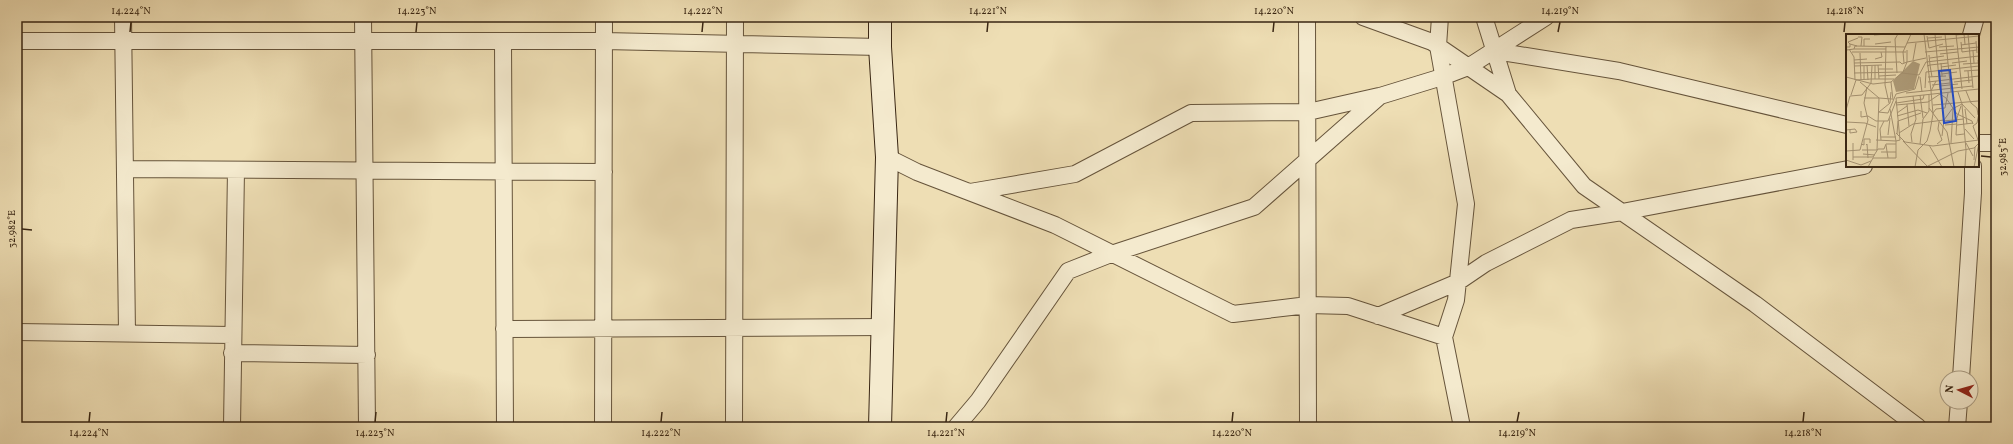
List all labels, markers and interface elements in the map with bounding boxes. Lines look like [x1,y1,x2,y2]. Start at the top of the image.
text: 14.224°N [111,4,151,18]
text: 14.223°N [398,4,437,18]
text: 14.222°N [683,4,723,18]
text: 14.221°N [969,4,1008,18]
text: 14.220°N [1254,4,1294,18]
text: 14.219°N [1541,4,1579,18]
text: 14.218°N [1826,4,1864,18]
inset map [1846,34,1979,167]
text: 32.983°E [1996,138,2010,176]
text: 32.982°E [5,210,19,248]
north arrow [1939,370,1979,410]
text: N [1943,384,1958,394]
text: 14.224°N [69,426,109,440]
text: 14.223°N [356,426,395,440]
text: 14.222°N [641,426,681,440]
text: 14.221°N [927,426,966,440]
text: 14.220°N [1212,426,1252,440]
text: 14.219°N [1498,426,1536,440]
text: 14.218°N [1784,426,1822,440]

